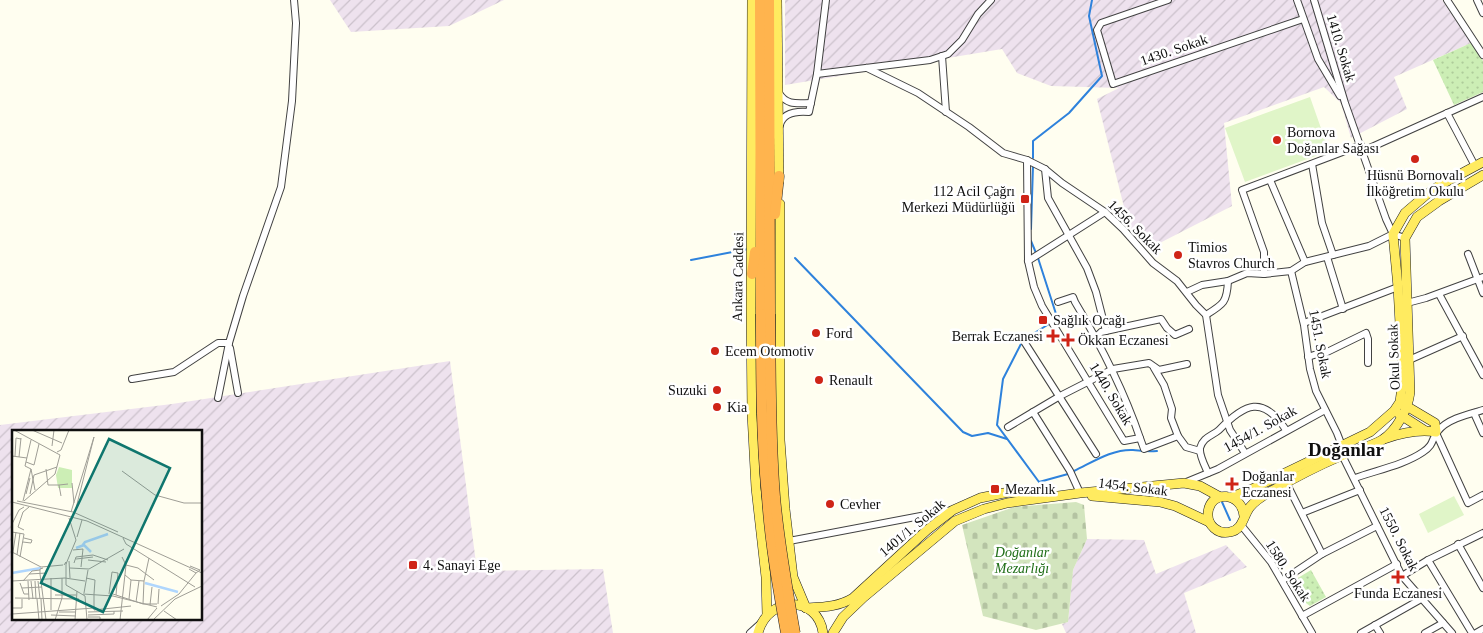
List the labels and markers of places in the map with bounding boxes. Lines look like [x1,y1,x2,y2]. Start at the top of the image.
place label: Bornova Doğanlar Sağası [1287,125,1379,156]
marker: Bornova Doğanlar Sağası [1271,134,1283,146]
marker: Hüsnü Bornovalı İlköğretim Okulu [1409,153,1421,165]
place label: Hüsnü Bornovalı İlköğretim Okulu [1366,168,1464,199]
place label: 112 Acil Çağrı Merkezi Müdürlüğü [902,184,1015,215]
marker: 112 Acil Çağrı Merkezi Müdürlüğü [1019,193,1031,205]
place label: Timios Stavros Church [1188,240,1275,271]
marker: Timios Stavros Church [1172,249,1184,261]
place label: Sağlık Ocağı [1053,313,1126,328]
marker: Sağlık Ocağı [1037,314,1049,326]
place label: Ford [826,326,852,341]
marker: Ford [810,327,822,339]
place label: Berrak Eczanesi [952,329,1043,344]
marker: Berrak Eczanesi [1047,330,1059,342]
place label: Ökkan Eczanesi [1078,332,1169,348]
marker: Ökkan Eczanesi [1062,334,1074,346]
place label: Ecem Otomotiv [725,344,814,359]
marker: Ecem Otomotiv [709,345,721,357]
place label: Renault [829,373,873,388]
marker: Renault [813,374,825,386]
place label: Suzuki [668,383,707,398]
marker: Suzuki [711,384,723,396]
place label: Kia [727,400,748,415]
marker: Kia [711,401,723,413]
place label: Doğanlar Eczanesi [1242,469,1294,500]
marker: Doğanlar Eczanesi [1226,478,1238,490]
place label: Mezarlık [1005,482,1056,497]
marker: Mezarlık [989,483,1001,495]
place label: Cevher [840,497,881,512]
marker: Cevher [824,498,836,510]
place label: 4. Sanayi Ege [423,558,500,573]
marker: 4. Sanayi Ege [407,559,419,571]
marker: Funda Eczanesi [1392,571,1404,583]
place label: Funda Eczanesi [1354,586,1442,601]

